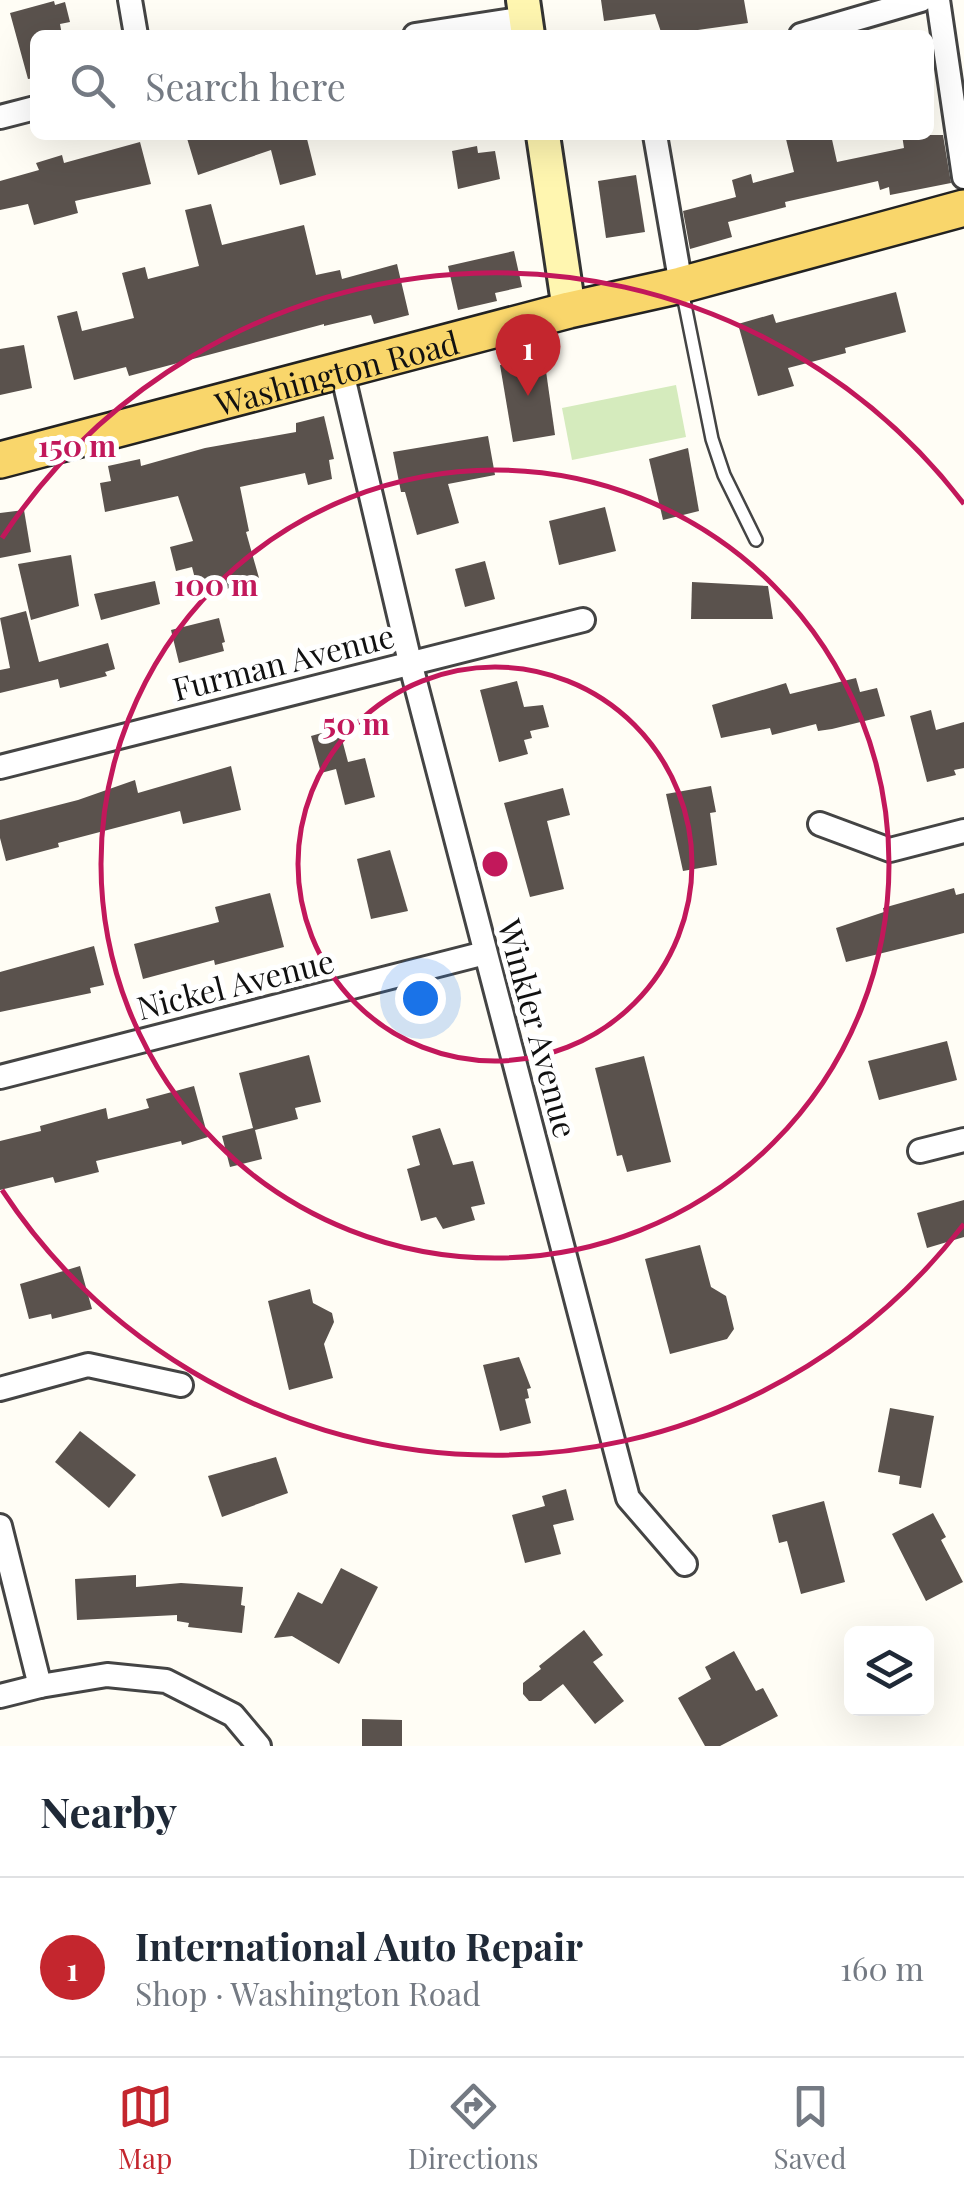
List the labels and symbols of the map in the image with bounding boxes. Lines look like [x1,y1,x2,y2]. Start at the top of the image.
pin: 1 [496,314,560,396]
street label: Washington Road [209,319,463,424]
text: 150 m [38,425,116,465]
text: 100 m [174,564,258,604]
street label: Furman Avenue [168,613,398,709]
text: 50 m [322,703,390,743]
centre of rings [477,846,513,882]
street label: Winkler Avenue [489,913,589,1142]
street label: Nickel Avenue [132,938,338,1028]
your location [395,973,446,1024]

